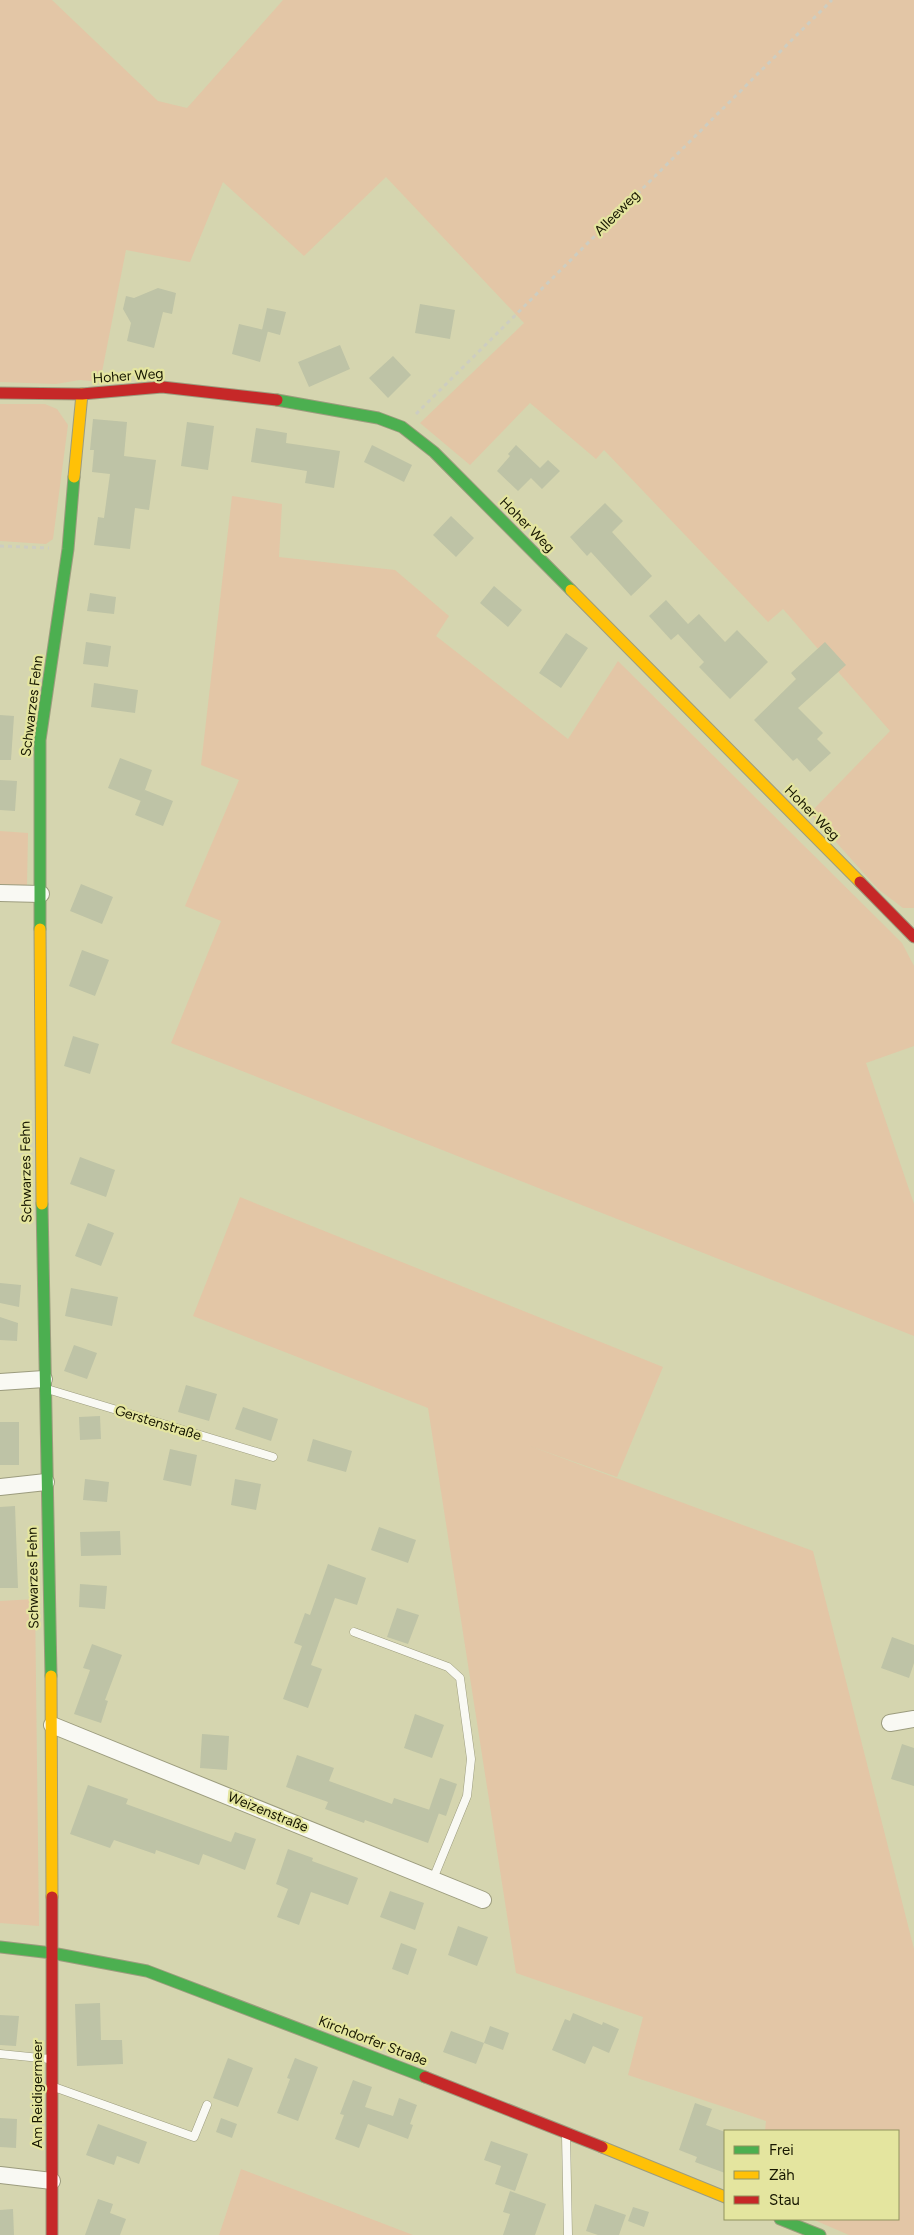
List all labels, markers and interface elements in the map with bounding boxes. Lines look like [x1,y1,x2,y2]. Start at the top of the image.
street label: Alleeweg [591,187,643,239]
street label: Hoher Weg [92,365,164,387]
street label: Hoher Weg [496,494,558,556]
street label: Schwarzes Fehn [17,654,47,758]
street label: Hoher Weg [781,782,843,844]
street label: Schwarzes Fehn [17,1121,35,1223]
street label: Gerstenstraße [113,1402,204,1444]
street label: Schwarzes Fehn [24,1527,42,1629]
street label: Weizenstraße [225,1788,311,1836]
street label: Kirchdorfer Straße [316,2012,430,2070]
street label: Am Reidigermeer [29,2039,46,2148]
legend [724,2130,899,2220]
text: Frei [769,2141,794,2159]
text: Zäh [769,2166,795,2184]
text: Stau [769,2191,800,2209]

